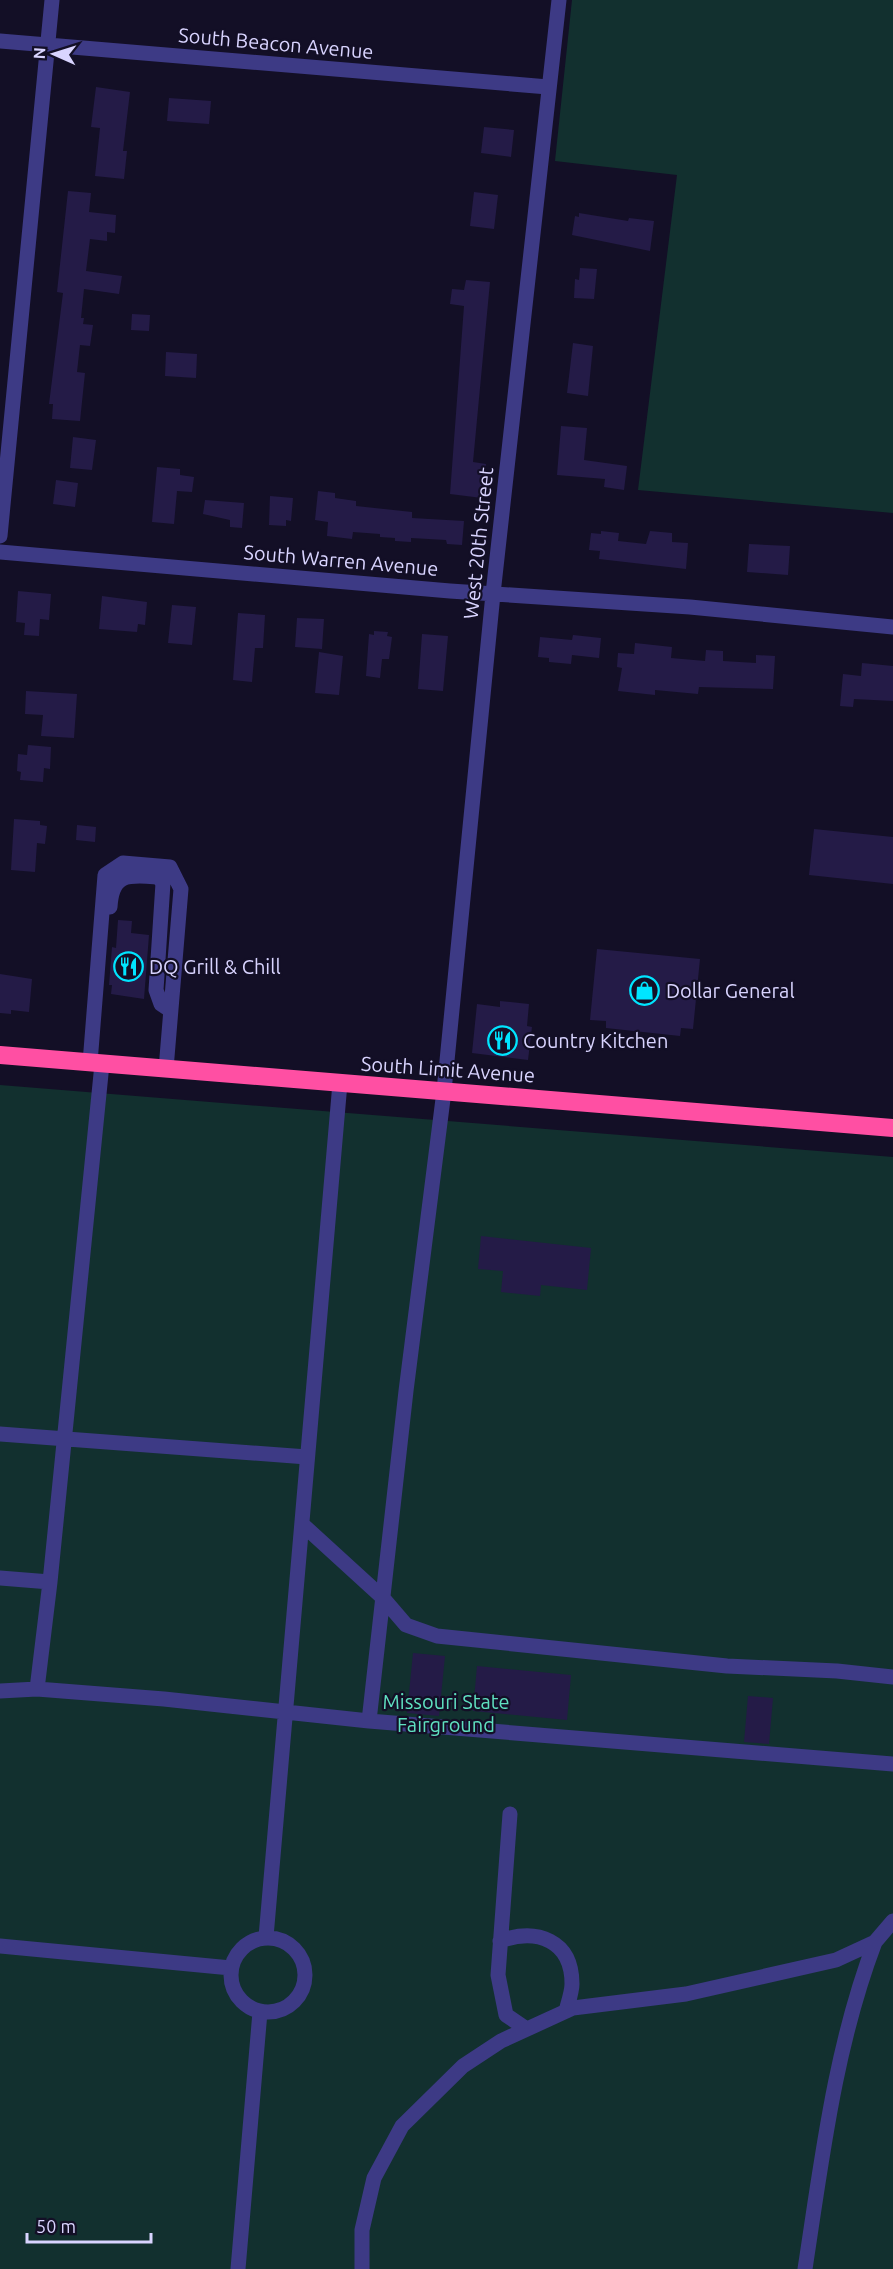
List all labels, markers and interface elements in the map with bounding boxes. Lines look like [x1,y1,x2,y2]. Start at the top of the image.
street label: South Beacon Avenue [177,23,375,63]
north arrow [24,24,84,84]
text: N [30,47,48,60]
street label: West 20th Street [459,466,497,620]
street label: South Warren Avenue [243,540,439,580]
restaurant icon: DQ Grill & Chill [112,950,144,982]
place label: DQ Grill & Chill [149,955,281,978]
shop icon: Dollar General [629,974,661,1006]
place label: Dollar General [666,979,795,1002]
restaurant icon: Country Kitchen [486,1024,518,1056]
place label: Country Kitchen [523,1029,668,1052]
street label: South Limit Avenue [360,1051,536,1087]
park label: Missouri State Fairground [382,1690,510,1736]
scale bar [27,2206,152,2244]
text: 50 m [36,2216,76,2236]

